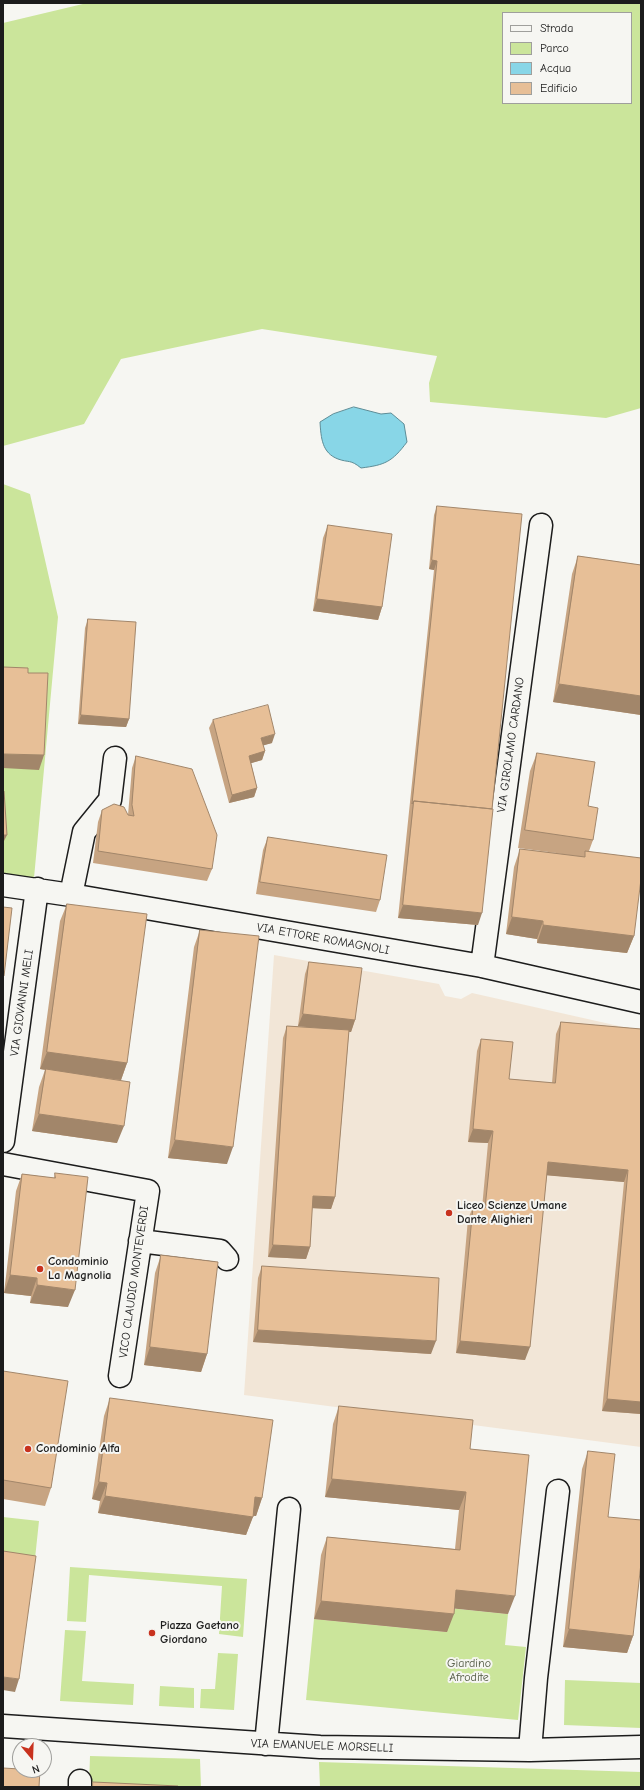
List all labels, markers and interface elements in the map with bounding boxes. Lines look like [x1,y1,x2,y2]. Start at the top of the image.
legend [502,12,632,104]
text: Strada [540,21,573,35]
text: Parco [540,41,569,55]
text: Acqua [540,61,571,75]
text: Edificio [540,81,577,95]
street label: VIA GIROLAMO CARDANO [494,676,528,814]
street label: VIA ETTORE ROMAGNOLI [256,920,390,958]
street label: VIA GIOVANNI MELI [7,949,37,1057]
place label: Liceo Scienze Umane Dante Alighieri [457,1199,567,1227]
street label: VICO CLAUDIO MONTEVERDI [116,1205,152,1359]
marker: Liceo Scienze Umane Dante Alighieri [444,1208,454,1218]
place label: Condominio La Magnolia [48,1255,111,1283]
marker: Condominio La Magnolia [35,1264,45,1274]
place label: Condominio Alfa [36,1442,120,1456]
marker: Condominio Alfa [23,1444,33,1454]
place label: Piazza Gaetano Giordano [160,1619,239,1647]
marker: Piazza Gaetano Giordano [147,1628,157,1638]
park label: Giardino Afrodite [447,1657,491,1685]
street label: VIA EMANUELE MORSELLI [251,1736,393,1756]
north arrow [12,1738,52,1778]
text: N [30,1762,41,1776]

